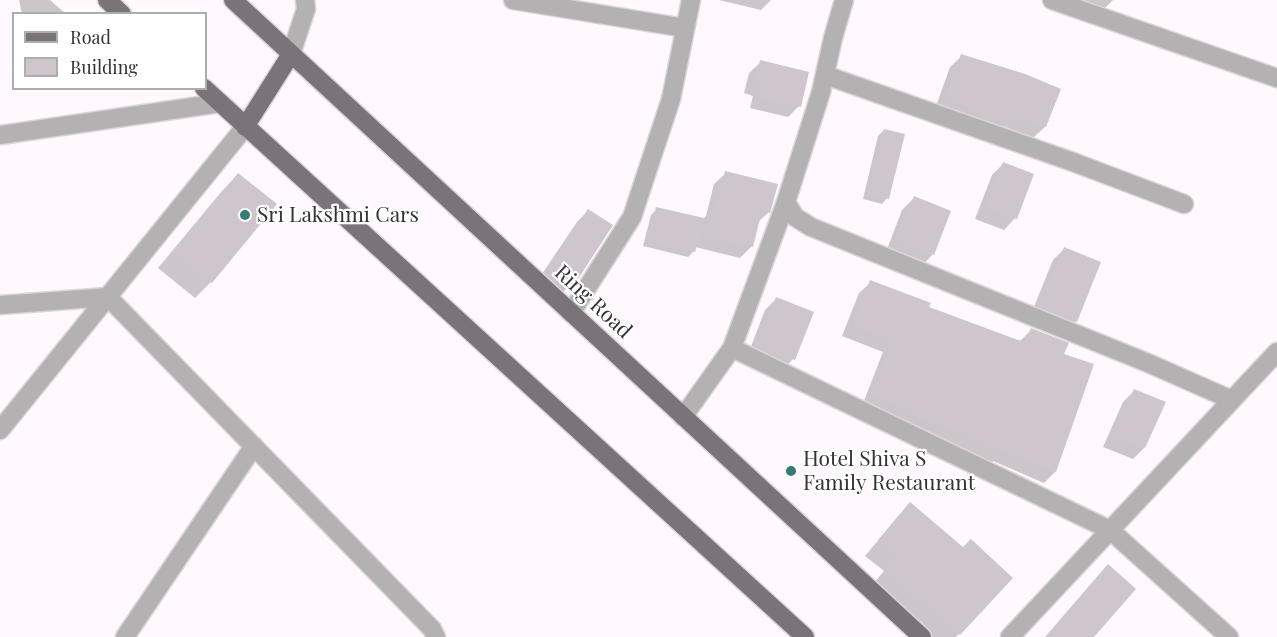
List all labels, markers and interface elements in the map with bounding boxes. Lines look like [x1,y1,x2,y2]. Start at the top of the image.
legend [12,12,207,90]
text: Road [70,25,111,49]
text: Building [70,55,138,79]
place label: Sri Lakshmi Cars [257,202,419,228]
marker: Sri Lakshmi Cars [238,208,252,222]
street label: Ring Road [549,260,637,344]
place label: Hotel Shiva S Family Restaurant [803,446,975,496]
marker: Hotel Shiva S Family Restaurant [784,464,798,478]

